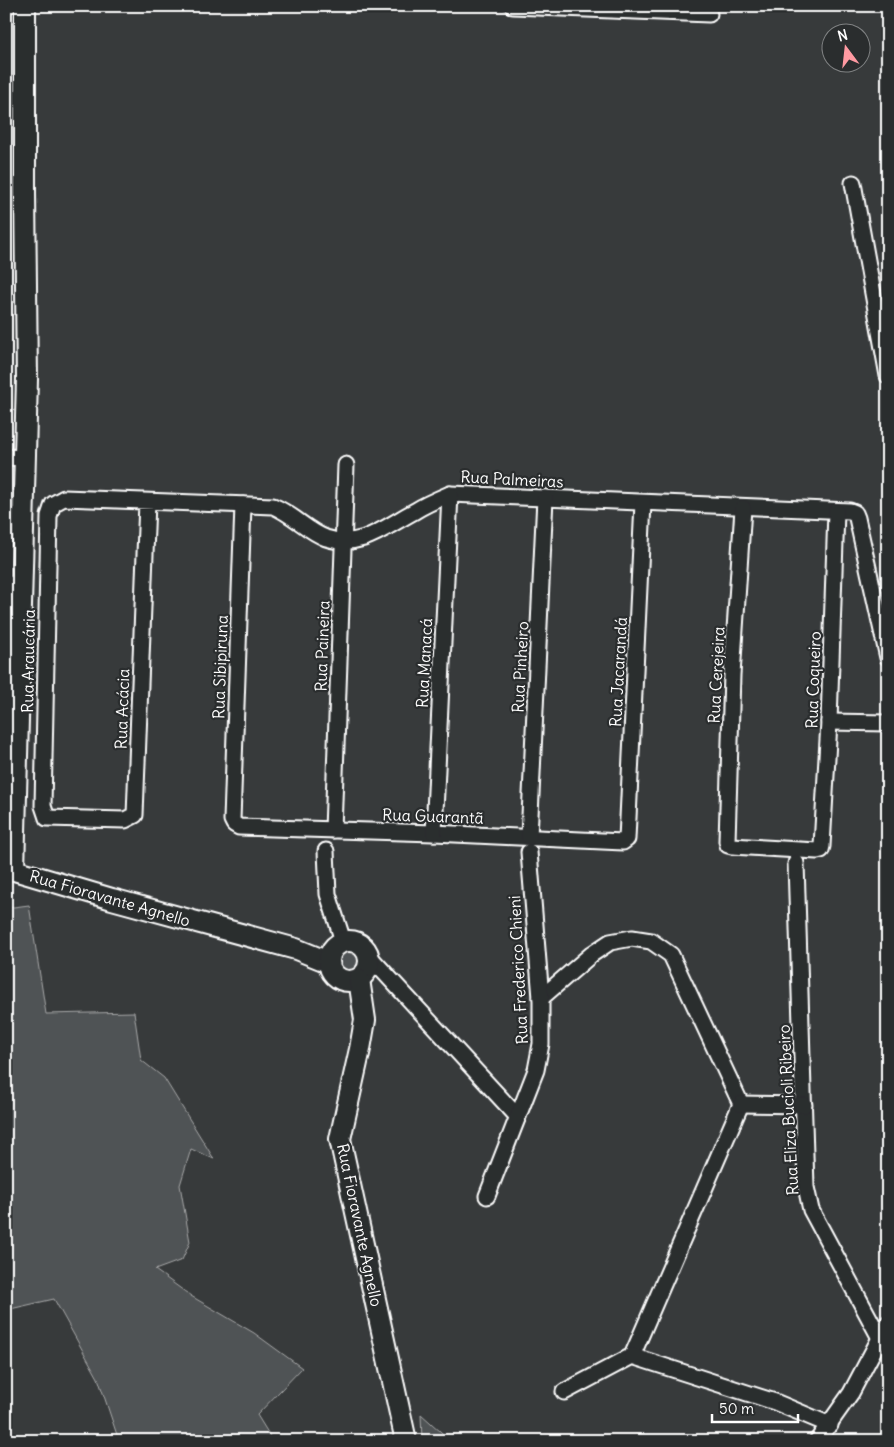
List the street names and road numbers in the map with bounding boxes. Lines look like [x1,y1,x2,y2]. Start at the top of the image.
street label: Rua Palmeiras [460,466,564,492]
street label: Rua Paineira [310,600,334,692]
street label: Rua Araucária [17,609,39,713]
street label: Rua Sibipiruna [208,615,232,719]
street label: Rua Jacarandá [605,617,631,727]
street label: Rua Manacá [412,618,436,708]
street label: Rua Pinheiro [508,621,532,713]
street label: Rua Cerejeira [703,626,729,724]
street label: Rua Coqueiro [801,631,825,729]
street label: Rua Acácia [111,668,133,750]
street label: Rua Guarantã [382,804,484,828]
street label: Rua Fioravante Agnello [27,865,193,931]
street label: Rua Frederico Chieni [504,895,532,1045]
street label: Rua Eliza Bucioli Ribeiro [774,1024,802,1196]
street label: Rua Fioravante Agnello [333,1142,387,1308]

